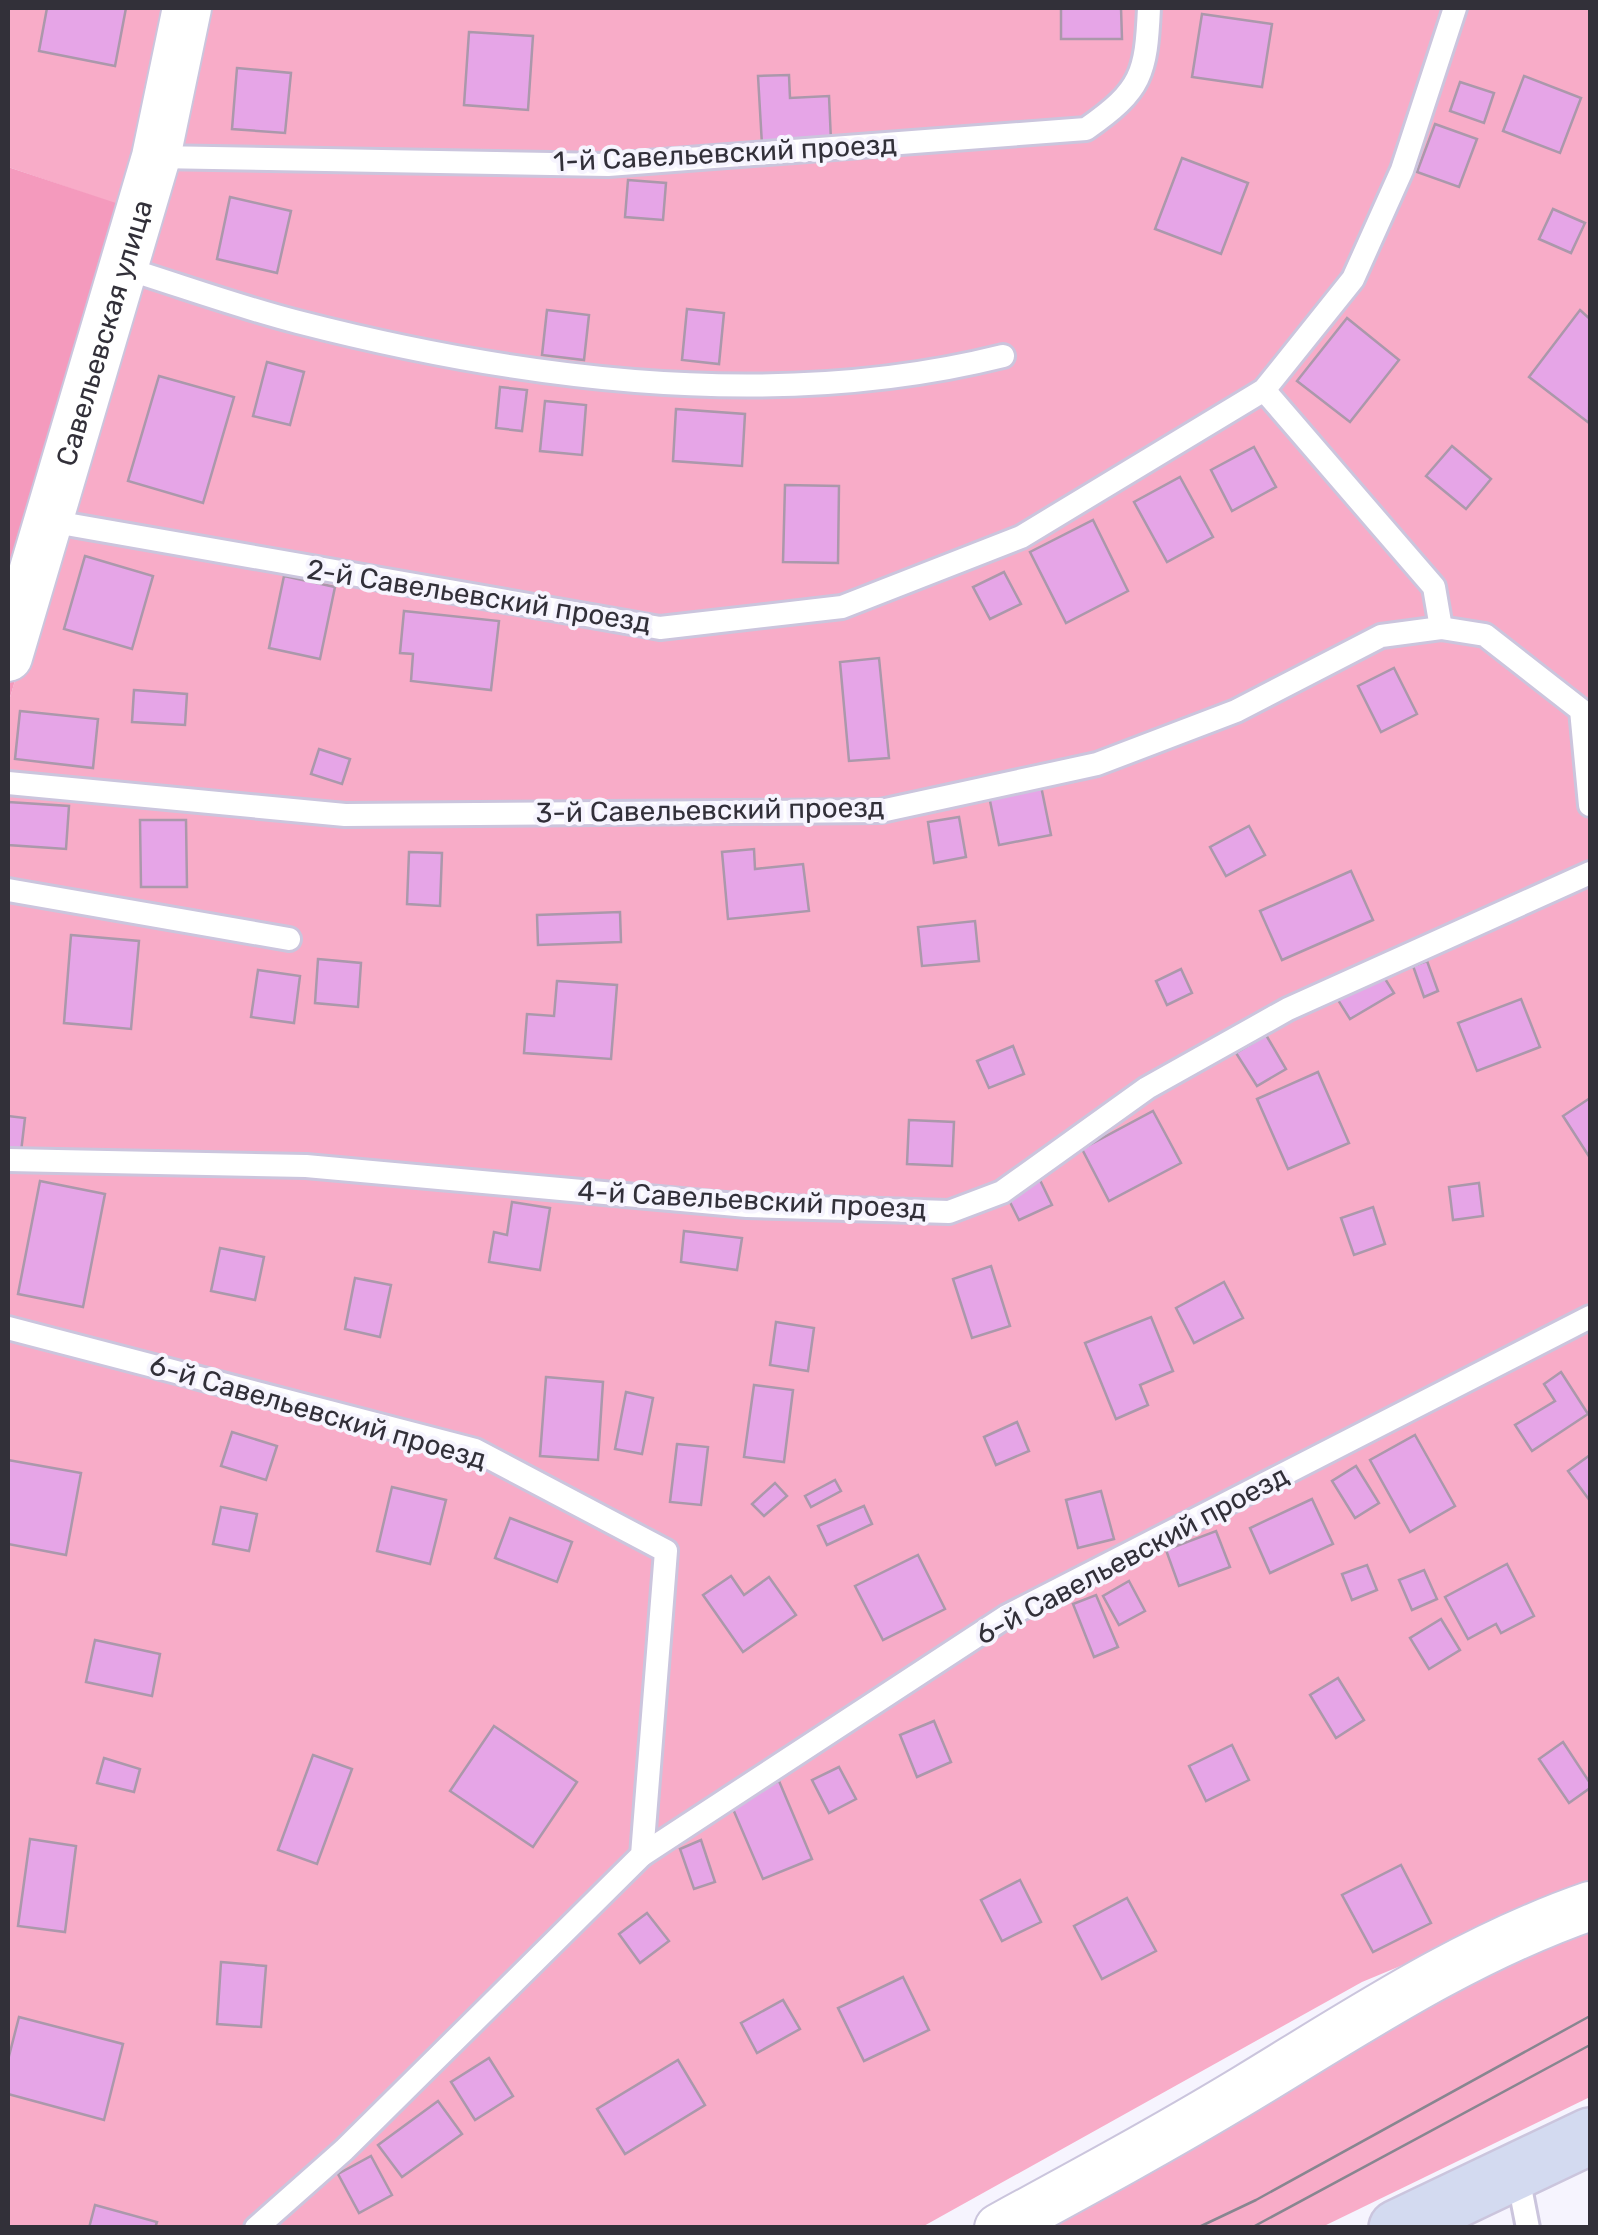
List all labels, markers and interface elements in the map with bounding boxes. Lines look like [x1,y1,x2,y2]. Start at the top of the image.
street label: 1-й Савельевский проезд [552,128,898,178]
street label: Савельевская улица [49,196,159,470]
street label: 2-й Савельевский проезд [305,552,653,640]
street label: 3-й Савельевский проезд [535,790,885,830]
street label: 4-й Савельевский проезд [577,1174,927,1226]
street label: 6-й Савельевский проезд [146,1348,490,1476]
street label: 6-й Савельевский проезд [970,1459,1294,1651]

